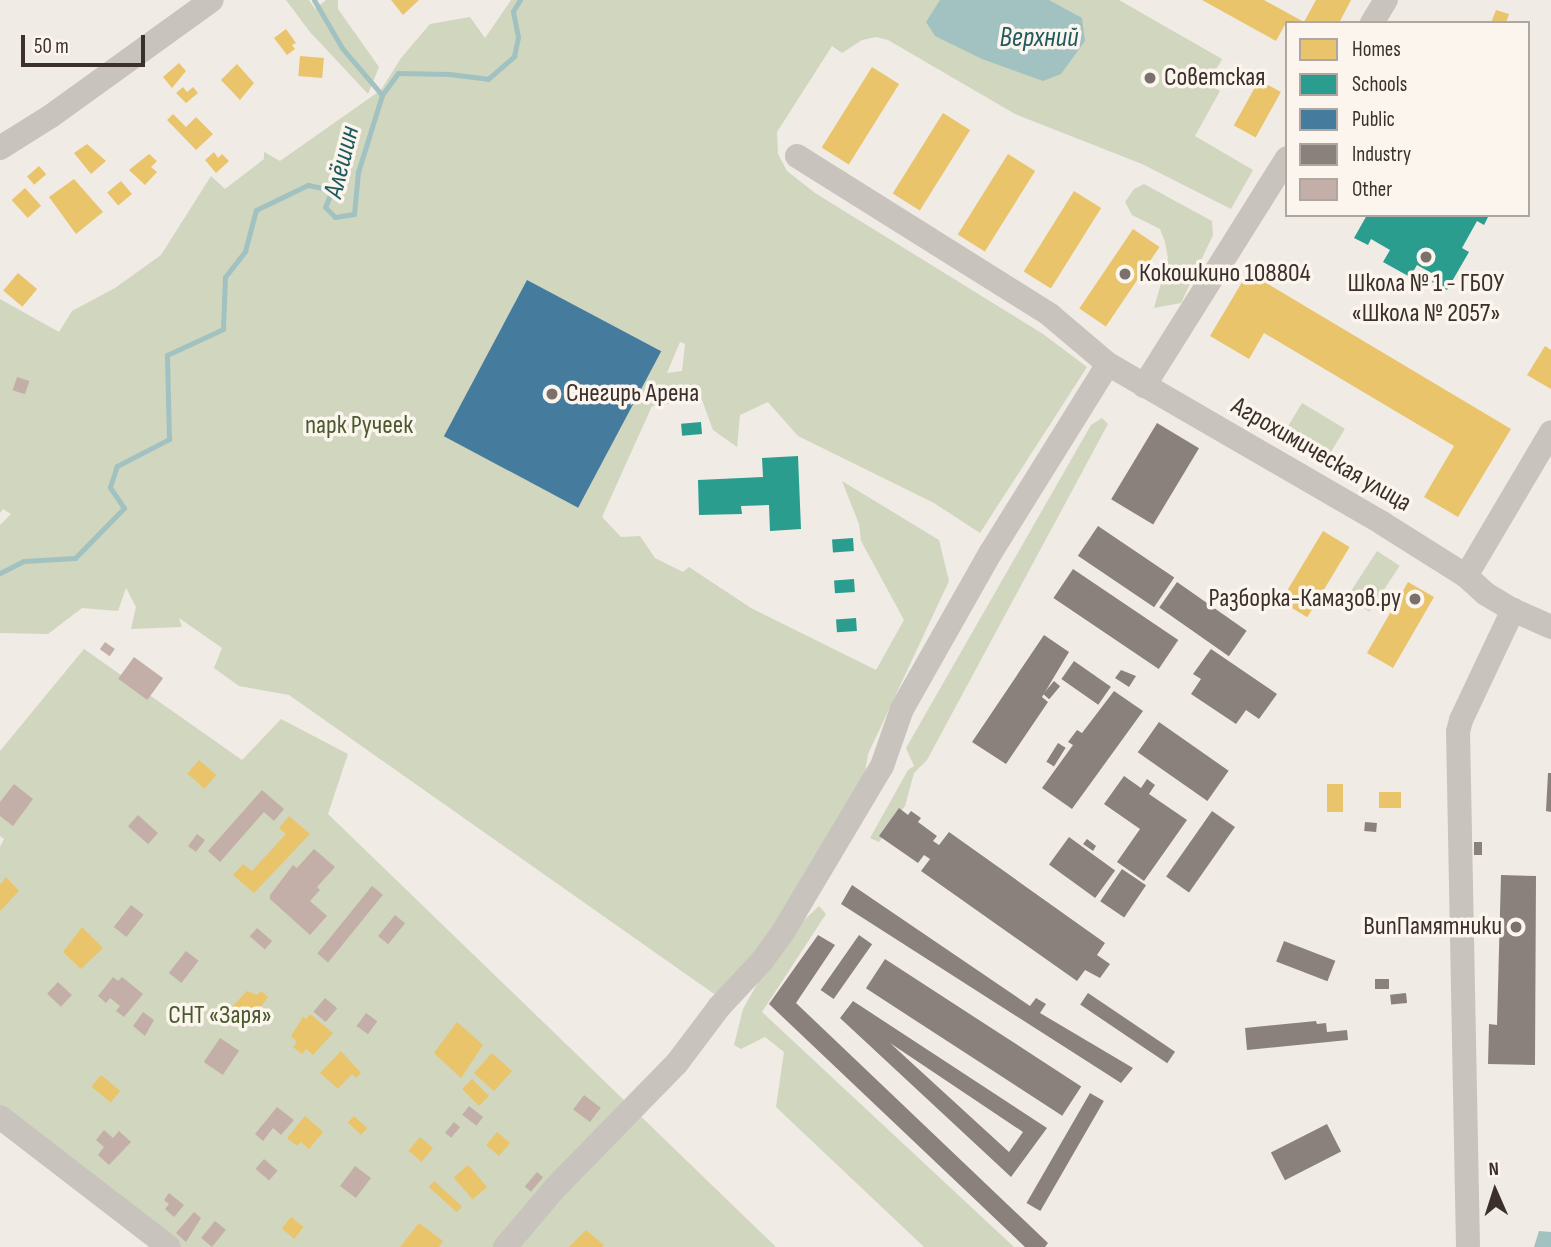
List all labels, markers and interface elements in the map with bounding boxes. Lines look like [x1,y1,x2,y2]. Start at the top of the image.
scale bar [24,21,149,65]
water label: Верхний [1000,21,1078,55]
legend [1285,21,1530,217]
text: 50 m [34,34,69,59]
text: Homes [1352,37,1401,62]
place label: Советская [1164,62,1265,94]
marker: Советская [1142,70,1158,86]
text: Schools [1352,72,1407,97]
text: Public [1352,107,1395,132]
water label: Алёшин [317,123,367,201]
text: Industry [1352,142,1411,167]
text: Other [1352,177,1392,202]
marker: Школа № 1 - ГБОУ «Школа № 2057» [1418,249,1434,265]
place label: Кокошкино 108804 [1139,258,1310,290]
marker: Кокошкино 108804 [1117,266,1133,282]
place label: Школа № 1 - ГБОУ «Школа № 2057» [1348,268,1504,330]
place label: Снегирь Арена [566,378,699,410]
marker: Снегирь Арена [544,386,560,402]
street label: Агрохимическая улица [1225,391,1417,519]
park label: парк Ручеек [305,410,413,442]
place label: Разборка-Камазов.ру [1209,583,1401,615]
marker: Разборка-Камазов.ру [1407,591,1423,607]
place label: ВипПамятники [1363,911,1502,943]
marker: ВипПамятники [1508,919,1524,935]
park label: СНТ «Заря» [168,1000,272,1032]
north arrow [1460,1156,1530,1226]
text: N [1488,1158,1500,1181]

